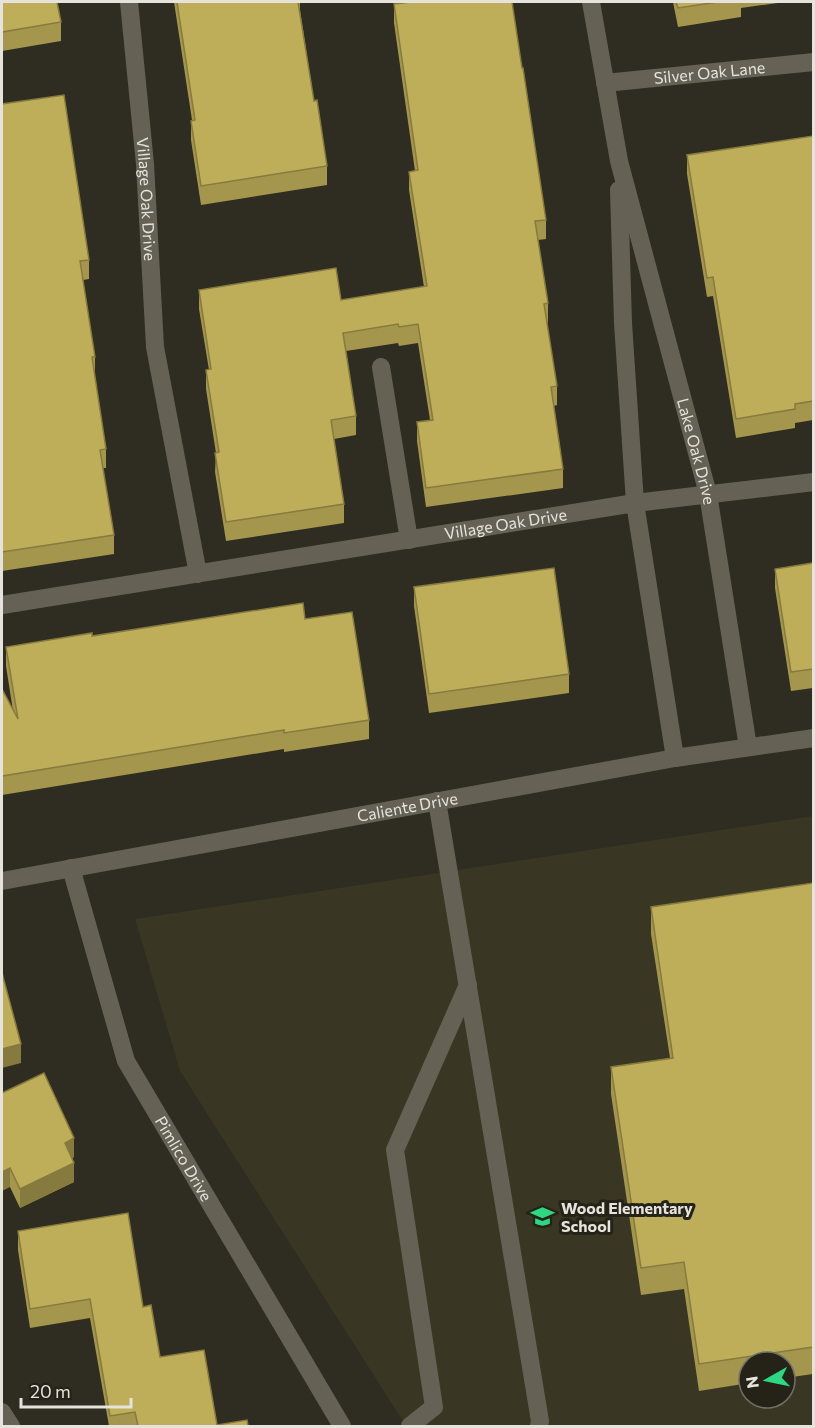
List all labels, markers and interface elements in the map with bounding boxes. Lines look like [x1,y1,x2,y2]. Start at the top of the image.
street label: Silver Oak Lane [653,57,766,87]
street label: Village Oak Drive [133,137,160,261]
street label: Lake Oak Drive [674,396,720,506]
street label: Village Oak Drive [443,504,568,543]
street label: Caliente Drive [355,788,459,825]
street label: Pimlico Drive [152,1112,217,1204]
place label: Wood Elementary School [561,1198,693,1235]
school or university icon: Wood Elementary School [530,1204,556,1230]
north arrow [737,1350,797,1410]
scale bar [21,1371,130,1409]
text: N [741,1375,762,1390]
text: 20 m [30,1380,71,1402]

